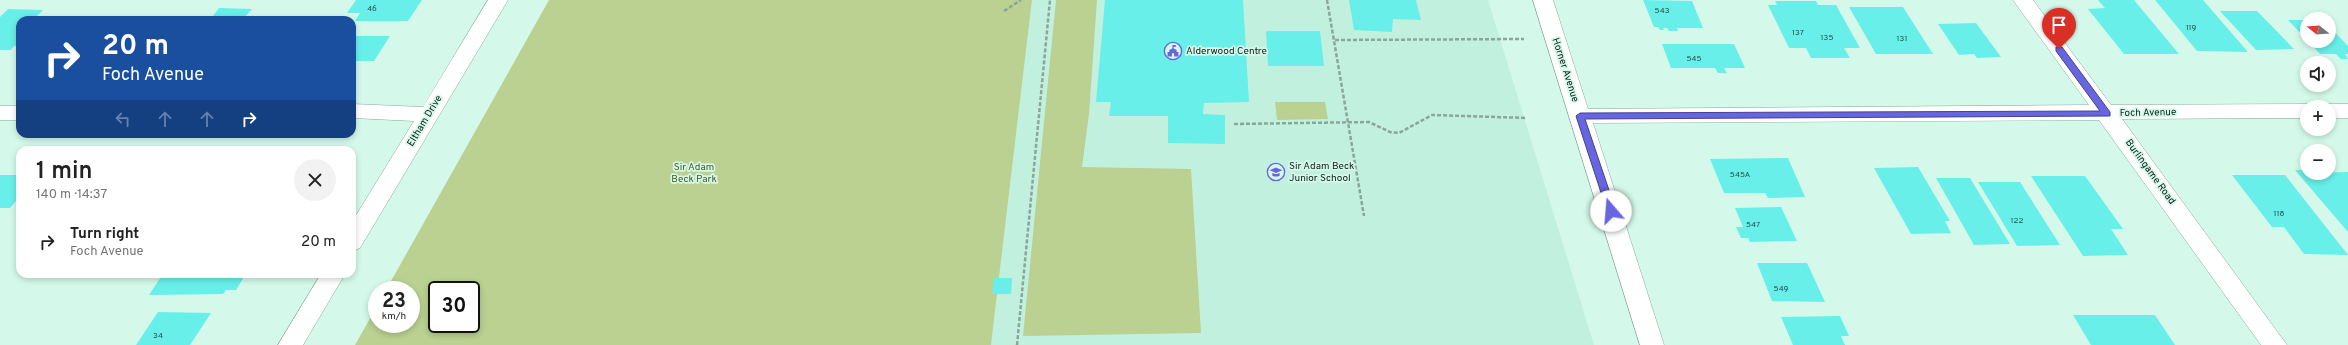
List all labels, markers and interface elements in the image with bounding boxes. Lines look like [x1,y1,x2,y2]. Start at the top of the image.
house number: 46 [367,4,377,14]
house number: 543 [1655,6,1670,16]
pin [2042,8,2076,49]
north arrow [2300,12,2336,48]
map controls [2300,12,2336,180]
icon: arrive [2048,14,2070,36]
house number: 119 [2186,23,2197,33]
house number: 137 [1792,28,1804,38]
text: 20 m [102,29,169,65]
icon: right [36,32,88,84]
house number: 135 [1821,33,1833,43]
house number: 131 [1897,34,1907,44]
street label: Horner Avenue [1548,36,1582,104]
public building icon: Alderwood Centre [1163,41,1183,61]
place label: Alderwood Centre [1186,45,1267,58]
house number: 545 [1686,54,1702,64]
button: sound [2300,56,2336,92]
text: Foch Avenue [102,64,204,87]
street label: Eltham Drive [405,93,445,149]
button: + [2300,100,2336,136]
street label: Foch Avenue [2120,106,2176,120]
icon: left [112,108,134,130]
icon: ahead [154,108,176,130]
icon: ahead [196,108,218,130]
icon: right [238,108,260,130]
street label: Burlingame Road [2122,137,2178,207]
button: − [2300,144,2336,180]
text: 1 min [36,157,93,187]
button: close [294,159,336,201]
place label: Sir Adam Beck Junior School [1289,160,1354,185]
park label: Sir Adam Beck Park [671,161,717,186]
school or university icon: Sir Adam Beck Junior School [1266,162,1286,182]
house number: 545A [1730,170,1751,180]
text: 140 m · 14:37 [36,187,107,203]
position arrow [1590,190,1632,232]
house number: 118 [2274,209,2285,219]
house number: 122 [2011,216,2023,226]
house number: 547 [1746,220,1760,230]
text: Turn right [70,225,139,244]
icon: right [36,231,58,253]
text: 20 m [301,233,336,252]
text: Foch Avenue [70,244,144,260]
speed limit sign: 30 [428,281,480,333]
house number: 549 [1774,284,1789,294]
text: 23 [382,289,406,315]
text: km/h [382,310,406,323]
house number: 34 [153,331,163,341]

